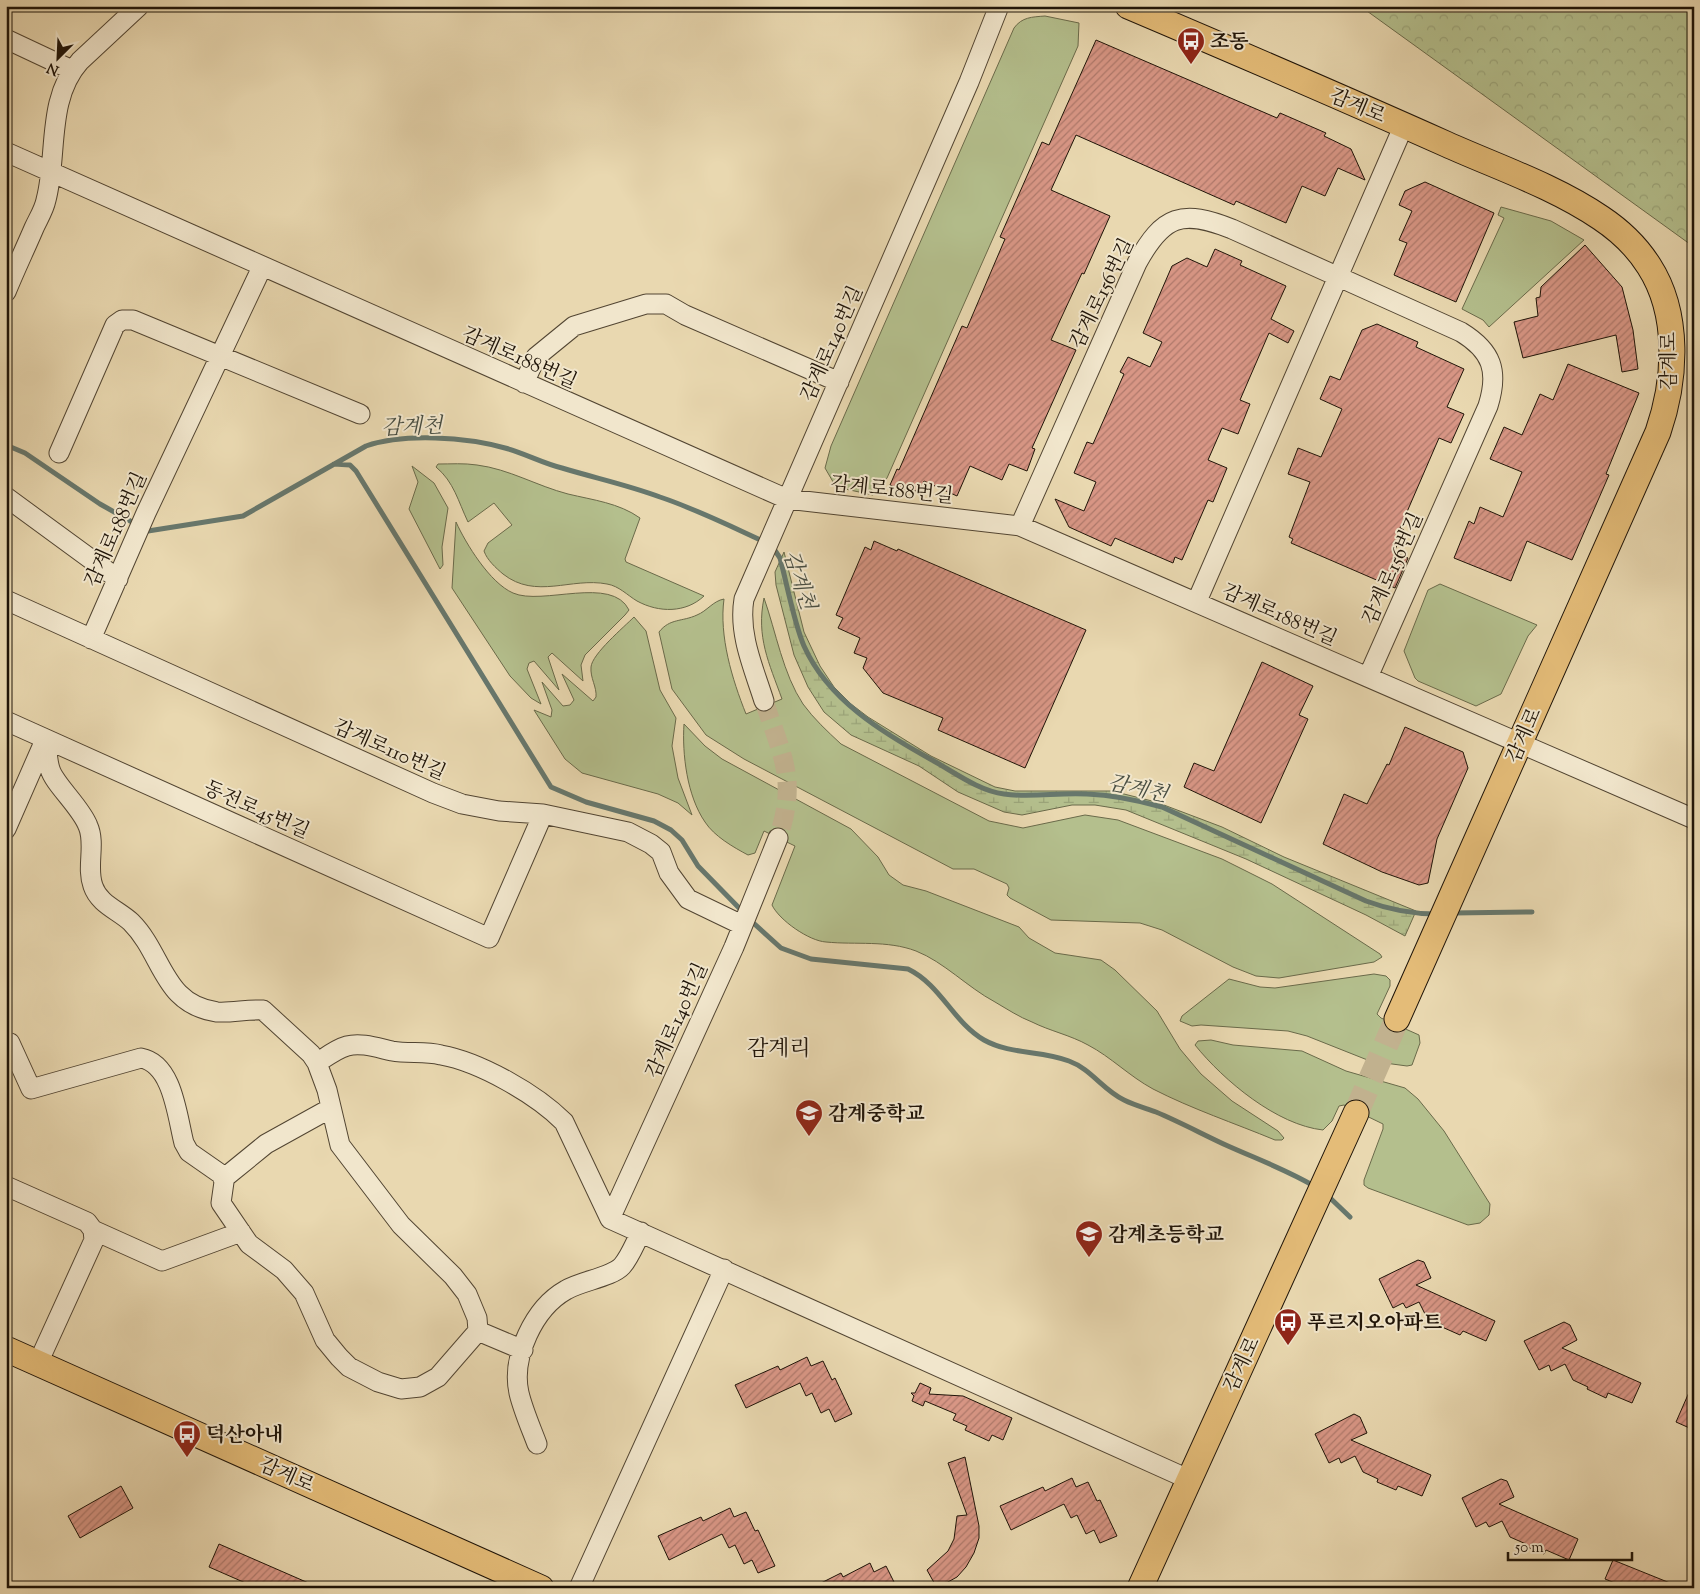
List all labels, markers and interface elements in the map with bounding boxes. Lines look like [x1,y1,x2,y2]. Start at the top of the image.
bus stop icon: 조동 [1176,26,1206,65]
place label: 조동 [1210,29,1249,58]
north arrow [32,32,82,82]
text: N [44,57,63,79]
street label: 감계로 [1325,83,1389,132]
street label: 감계로156번길 [1064,234,1143,354]
street label: 감계로140번길 [795,282,872,407]
street label: 감계로188번길 [457,321,581,398]
street label: 감계로 [1656,332,1685,390]
water label: 감계천 [381,412,445,444]
street label: 감계로188번길 [79,468,156,592]
street label: 감계로188번길 [829,471,955,512]
street label: 감계로156번길 [1357,508,1432,630]
water label: 감계천 [774,547,822,616]
street label: 감계로188번길 [1217,578,1341,655]
street label: 감계로 [1500,704,1550,768]
street label: 감계로110번길 [328,714,450,789]
water label: 감계천 [1105,768,1172,812]
street label: 동전로45번길 [198,775,314,848]
street label: 감계로140번길 [640,959,717,1084]
district label: 감계리 [747,1034,811,1066]
school or university icon: 감계중학교 [794,1098,824,1137]
place label: 감계중학교 [828,1101,925,1130]
school or university icon: 감계초등학교 [1074,1219,1104,1258]
place label: 감계초등학교 [1108,1222,1225,1251]
bus stop icon: 푸르지오아파트 [1273,1307,1303,1346]
place label: 푸르지오아파트 [1307,1310,1442,1339]
street label: 감계로 [1218,1333,1269,1397]
bus stop icon: 덕산아내 [172,1419,202,1458]
place label: 덕산아내 [206,1422,283,1451]
street label: 감계로 [254,1451,318,1501]
scale bar [1508,1529,1631,1561]
text: 50 m [1514,1538,1544,1559]

